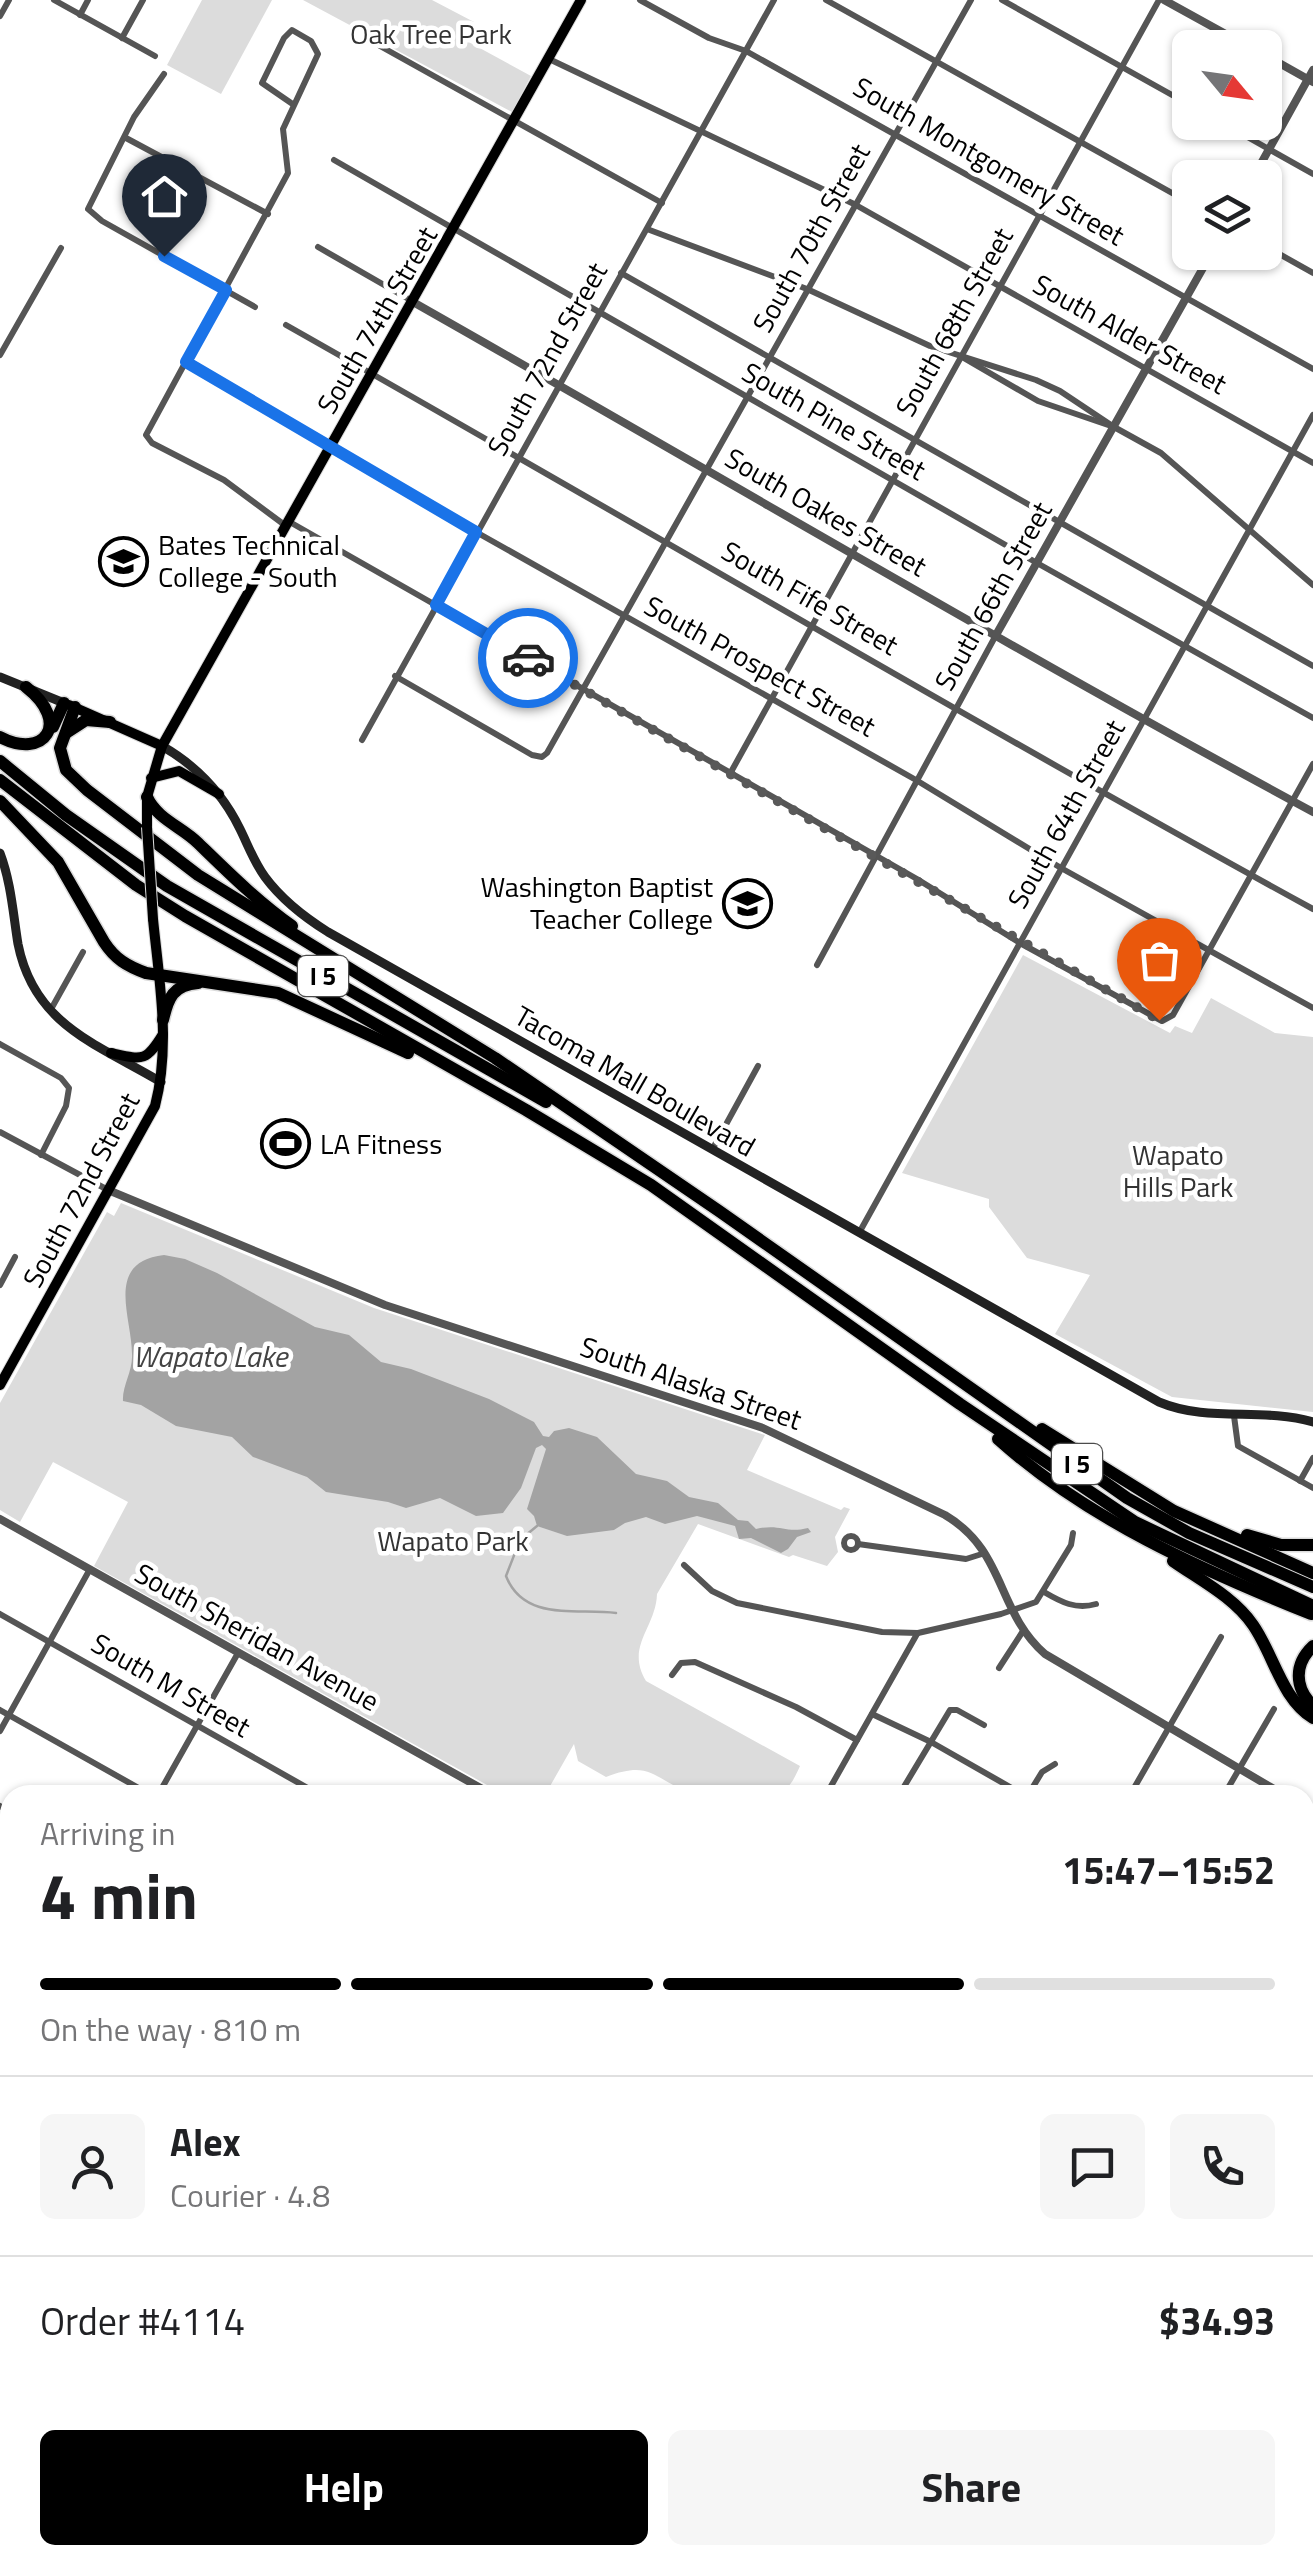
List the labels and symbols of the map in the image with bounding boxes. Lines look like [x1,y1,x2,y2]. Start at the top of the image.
park label: Oak Tree Park [350,12,512,55]
north arrow [1172,30,1282,140]
street label: South Montgomery Street [846,65,1133,256]
street label: South 70th Street [741,135,880,340]
pin [122,154,207,257]
street label: South 74th Street [305,218,448,422]
street label: South 68th Street [884,219,1023,424]
street label: South 72nd Street [476,254,618,463]
street label: South Alder Street [1025,262,1235,405]
street label: South Pine Street [734,350,934,491]
street label: South Oakes Street [717,436,935,587]
street label: South 66th Street [923,493,1062,698]
place label: Bates Technical College - South [158,523,340,598]
street label: South Fife Street [714,529,907,666]
school or university icon: Bates Technical College - South [97,535,149,587]
street label: South Prospect Street [637,584,884,747]
courier [478,608,578,708]
street label: South 64th Street [996,711,1135,916]
place label: Washington Baptist Teacher College [480,865,713,940]
school or university icon: Washington Baptist Teacher College [722,877,774,929]
pin [1117,918,1202,1021]
road number: I 5 [298,956,348,996]
street label: Tacoma Mall Boulevard [507,994,764,1167]
street label: South 72nd Street [11,1084,150,1295]
sports icon: LA Fitness [259,1118,311,1170]
place label: LA Fitness [320,1122,442,1165]
park label: Wapato Hills Park [1123,1133,1233,1208]
street label: South Alaska Street [575,1324,808,1441]
water label: Wapato Lake [133,1333,289,1379]
road number: I 5 [1052,1444,1102,1484]
park label: Wapato Park [377,1519,529,1562]
street label: South Sheridan Avenue [127,1551,387,1722]
street label: South M Street [84,1622,259,1748]

